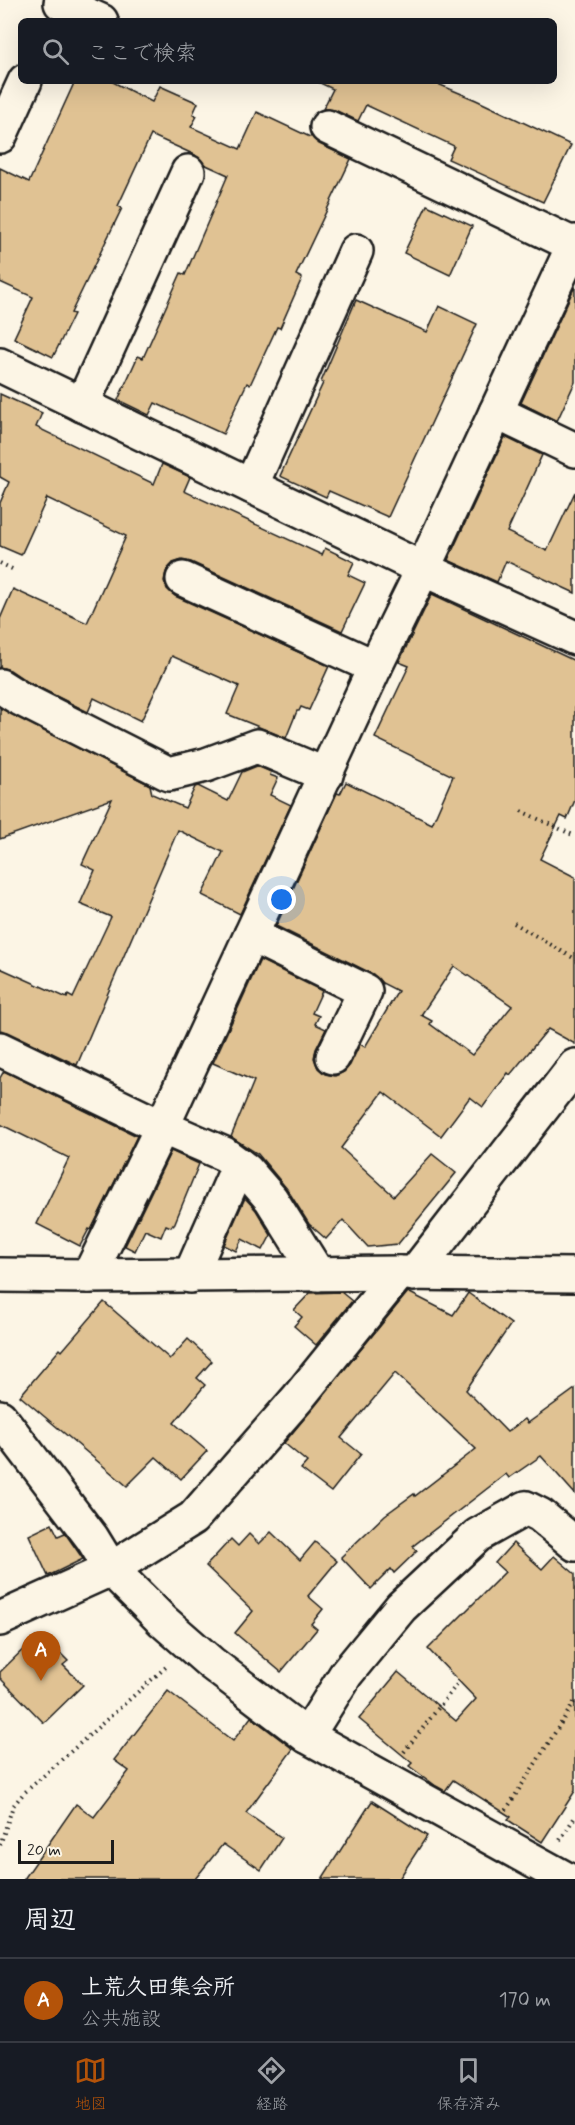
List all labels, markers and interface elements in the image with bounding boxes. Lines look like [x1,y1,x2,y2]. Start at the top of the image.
search box [18,18,557,84]
icon: search [39,35,72,68]
text: ここで検索 [87,40,197,68]
your location [267,885,296,914]
pin: A [22,1632,60,1681]
scale bar [18,1837,114,1864]
text: 20 m [27,1840,61,1861]
text: 周辺 [24,1904,76,1938]
text: 上荒久田集会所 [81,1974,235,2002]
text: A [37,1987,50,2014]
text: 170 m [499,1987,551,2014]
text: 公共施設 [81,2006,161,2033]
tab: 地図 [74,2054,107,2115]
tab: 経路 [255,2054,288,2115]
tab: 保存済み [437,2054,501,2115]

